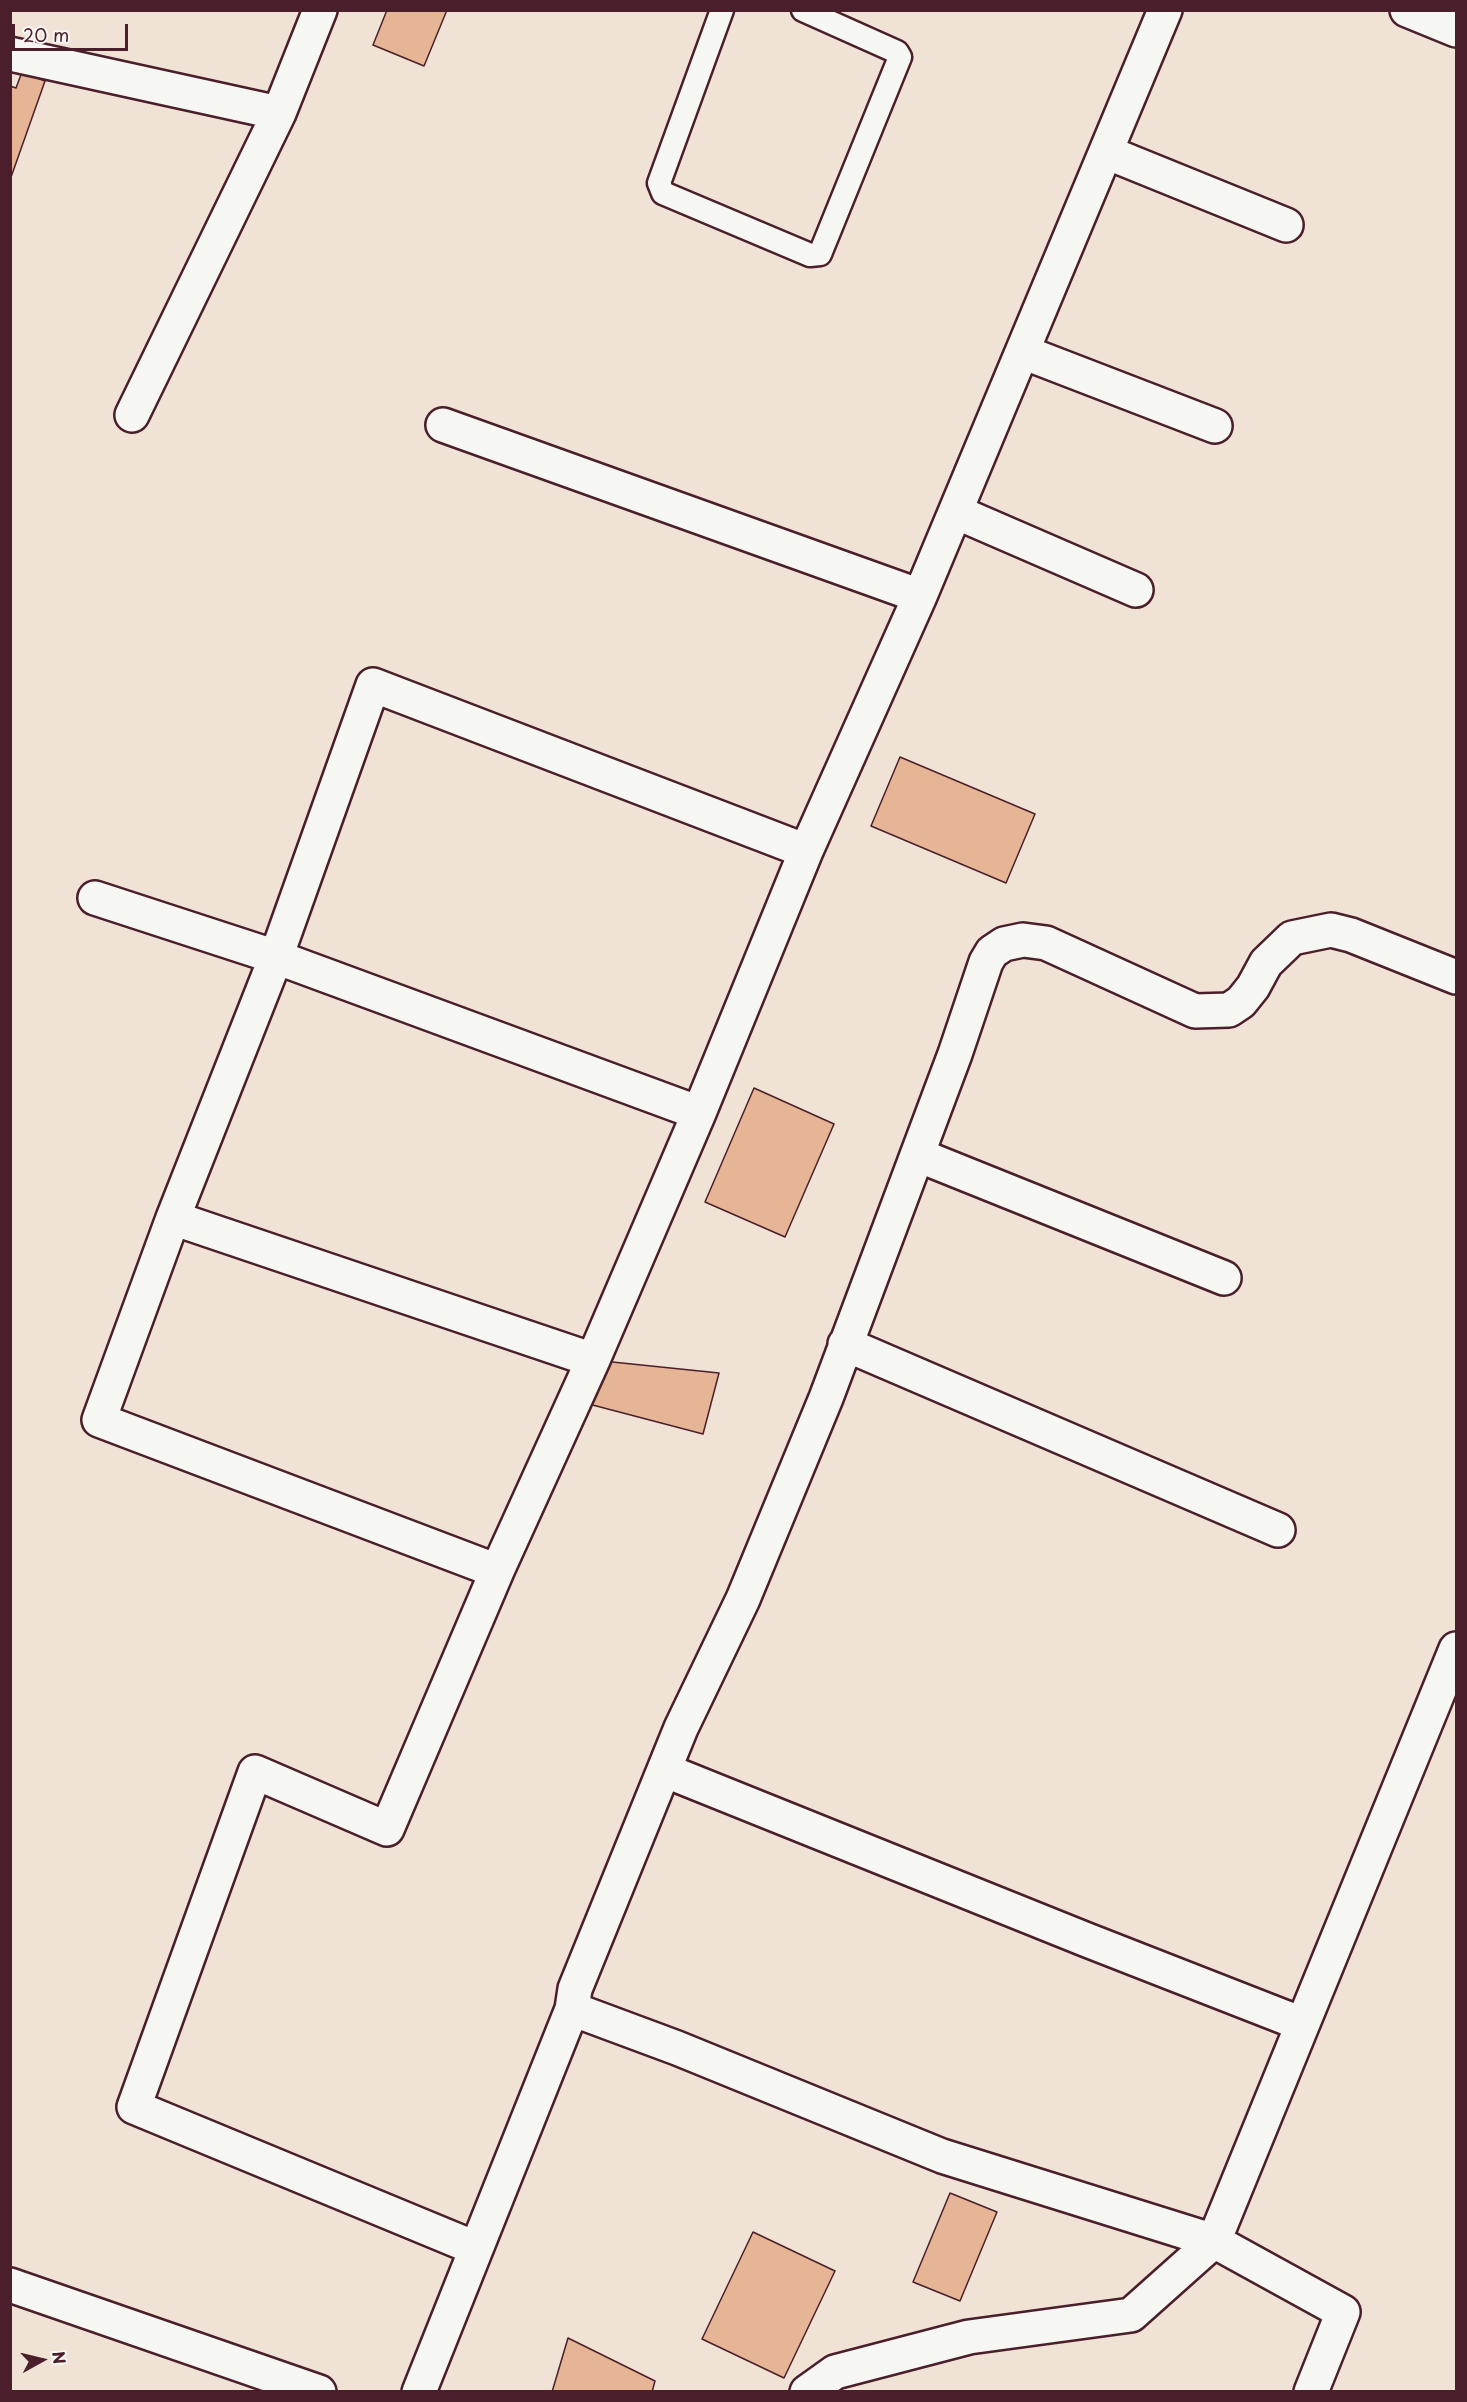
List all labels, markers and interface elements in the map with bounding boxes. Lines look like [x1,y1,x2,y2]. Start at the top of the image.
scale bar [15,12,130,50]
text: 20 m [23,21,69,48]
north arrow [12,2330,72,2390]
text: N [47,2350,73,2365]

